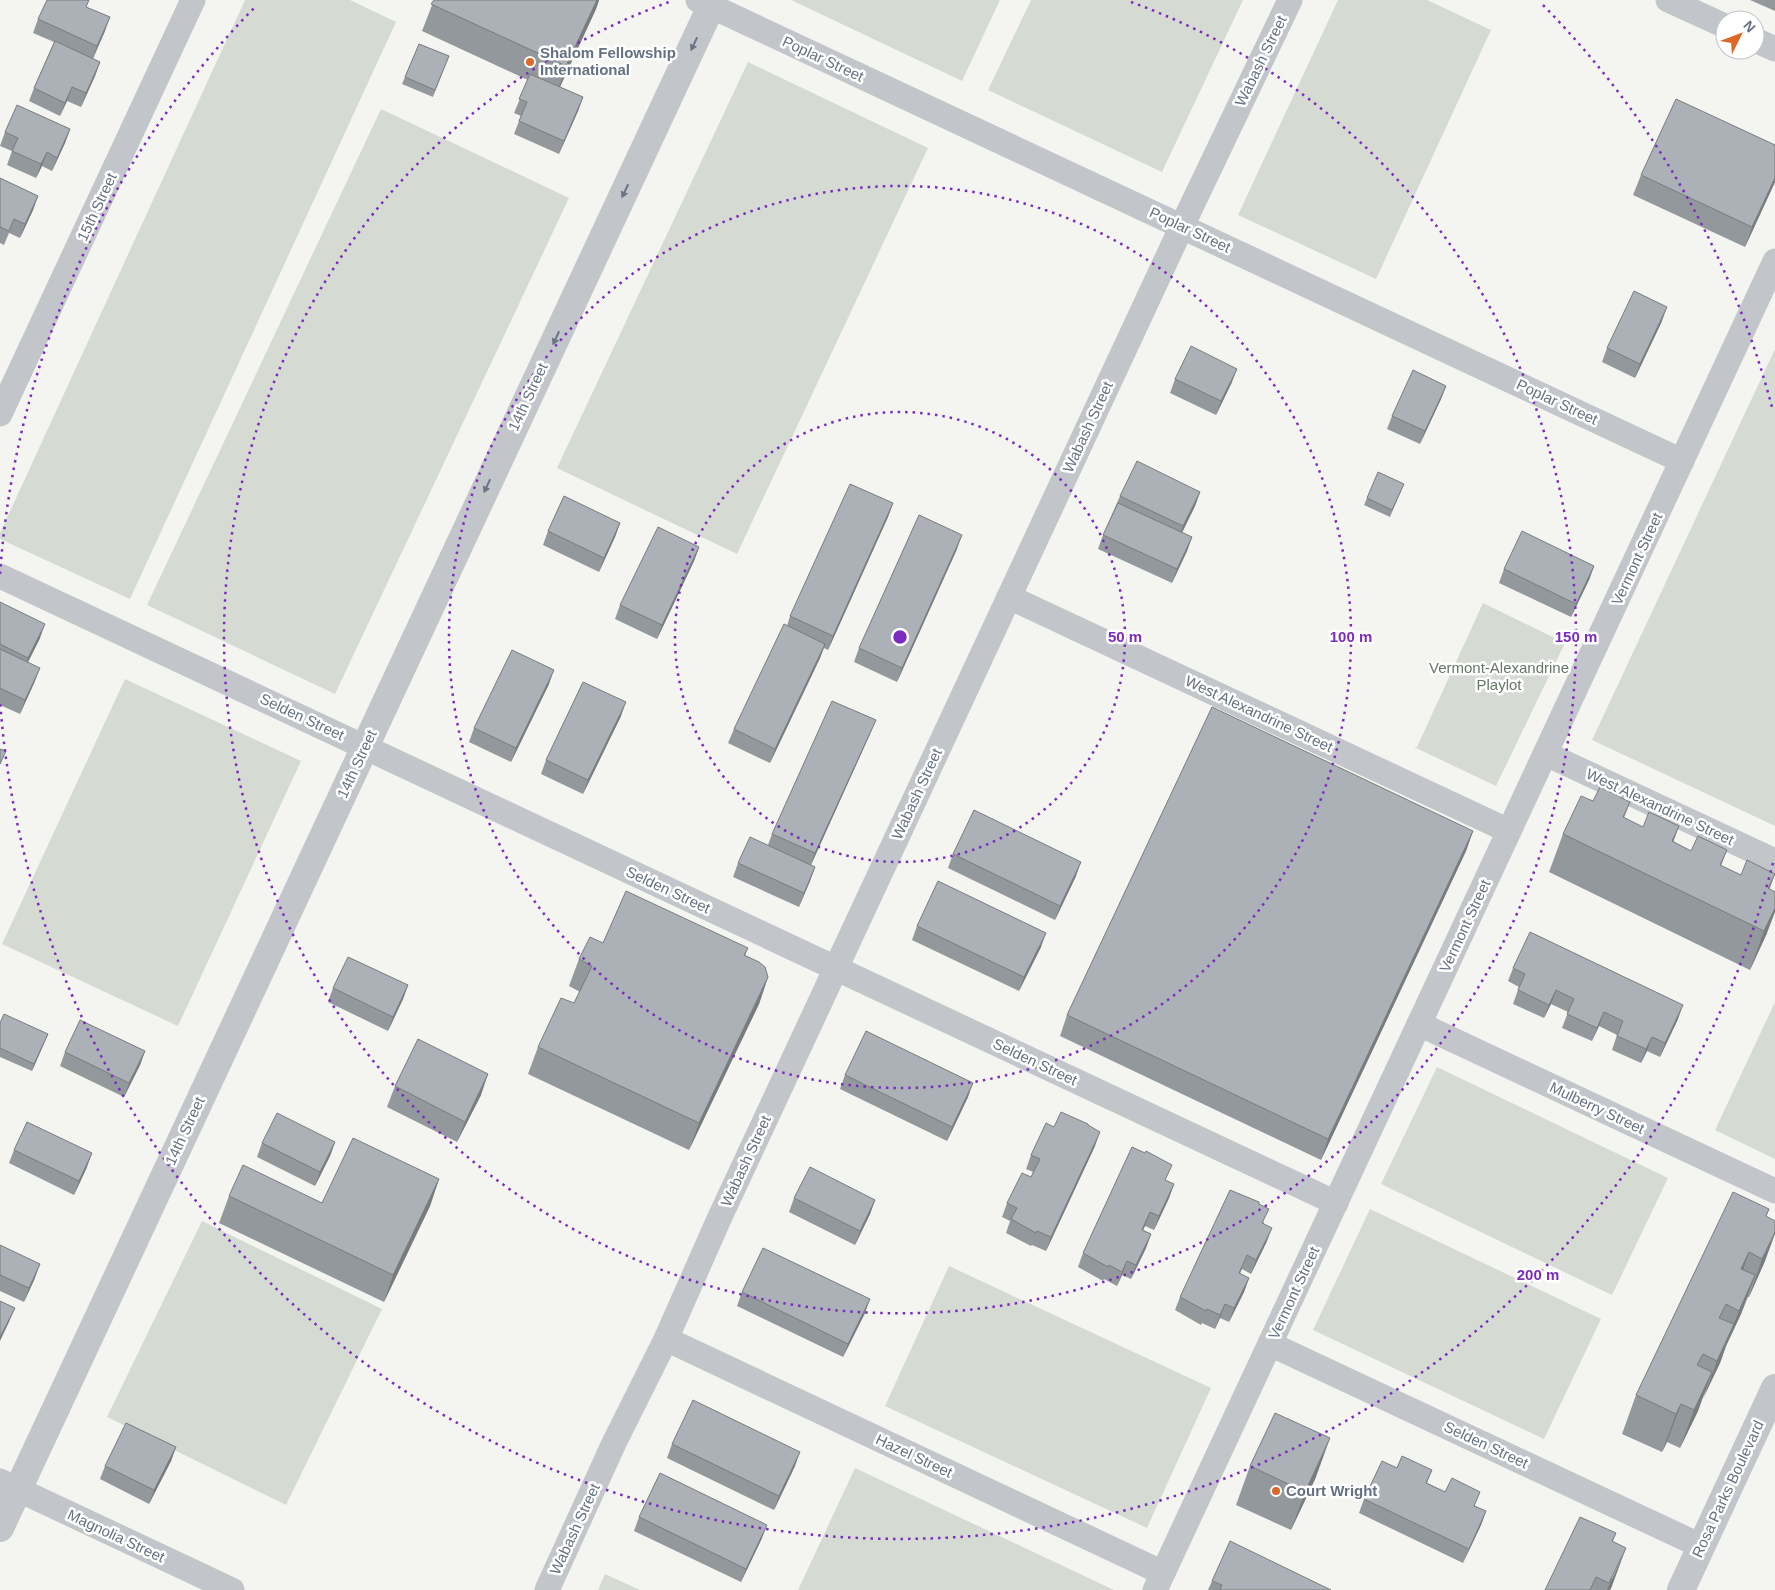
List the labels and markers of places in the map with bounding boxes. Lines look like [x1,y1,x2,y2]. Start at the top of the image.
place label: Shalom Fellowship International [540,44,676,78]
marker: Shalom Fellowship International [524,56,536,68]
centre of rings [891,628,909,646]
place label: Court Wright [1286,1482,1377,1499]
marker: Court Wright [1270,1485,1282,1497]

